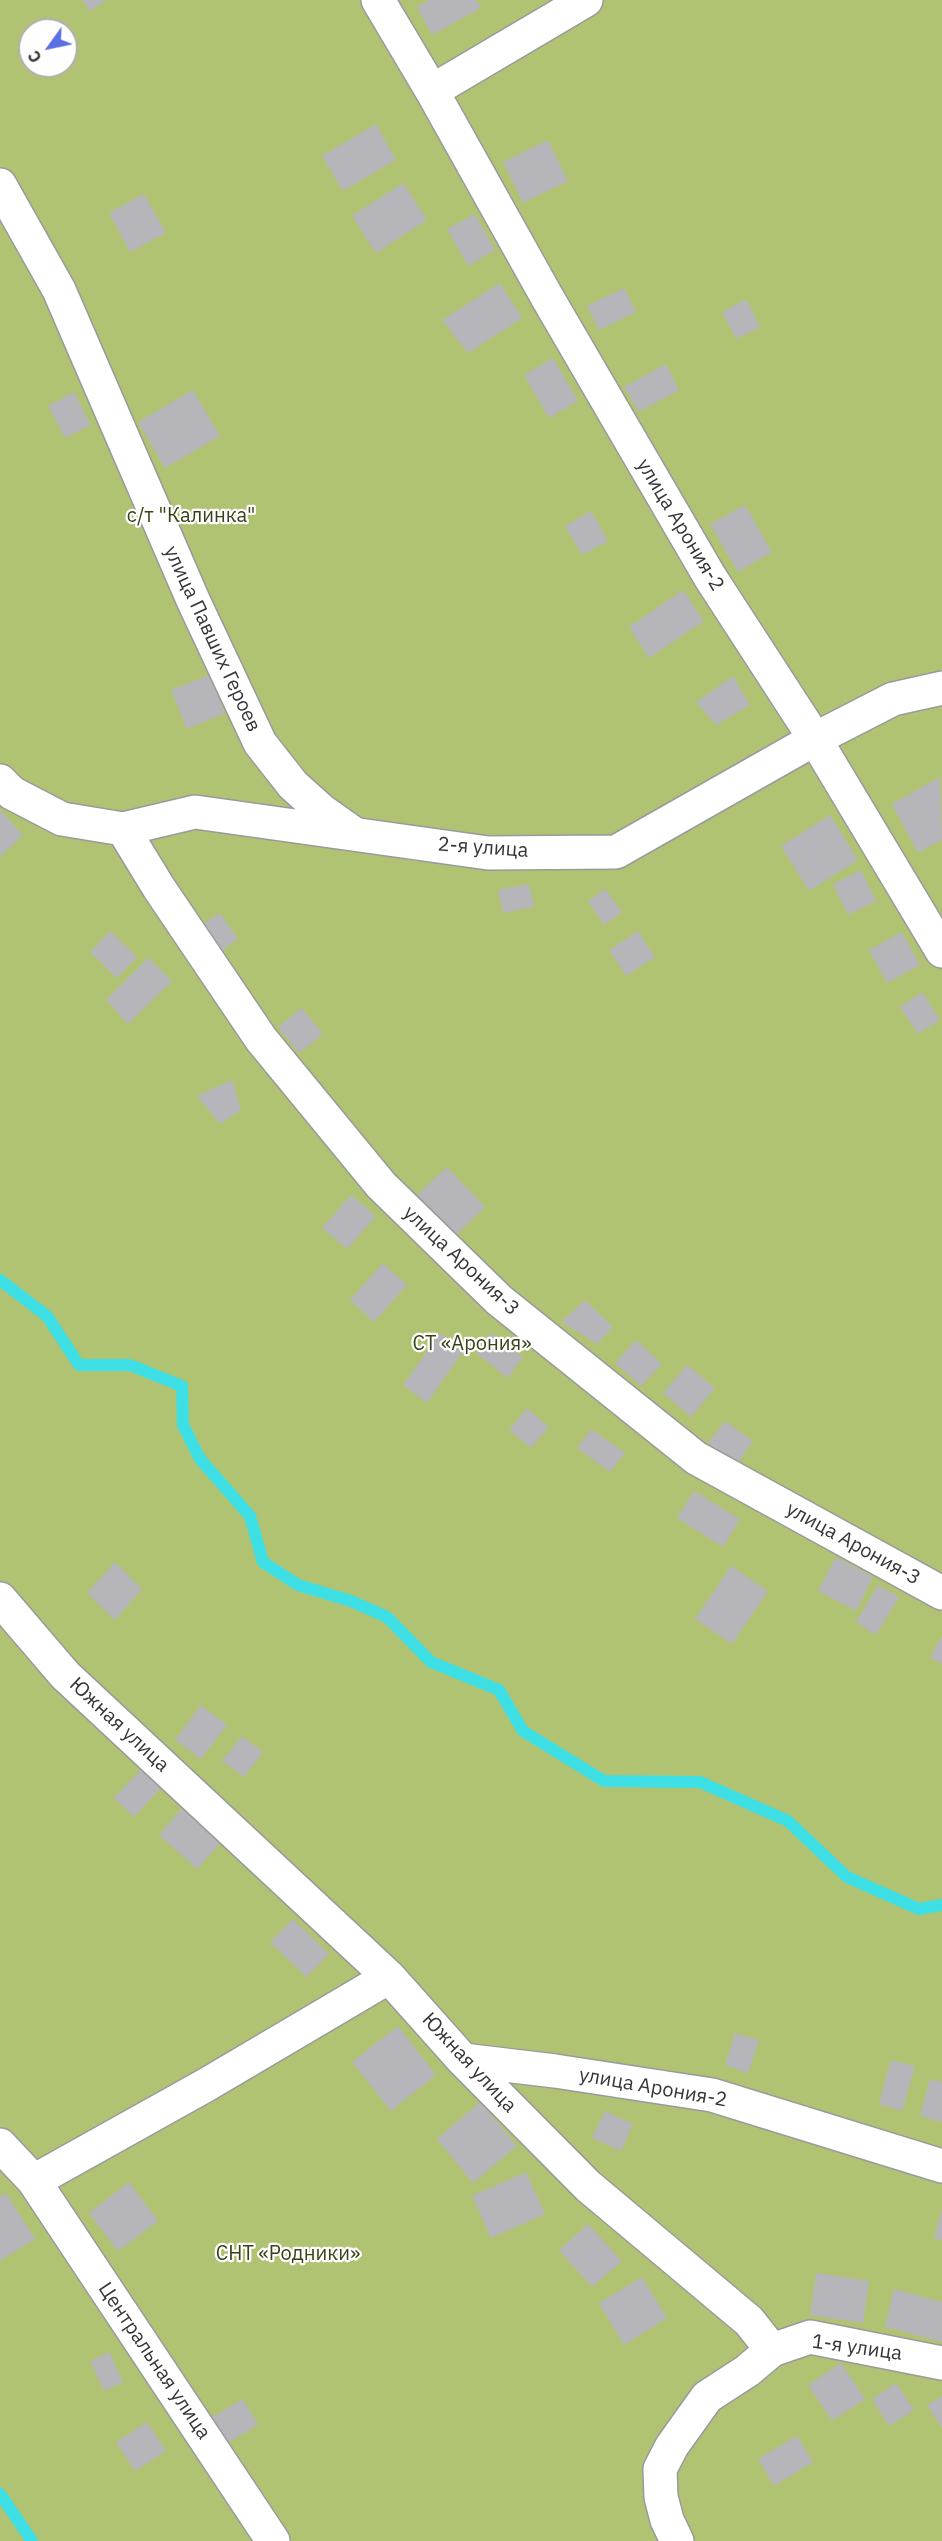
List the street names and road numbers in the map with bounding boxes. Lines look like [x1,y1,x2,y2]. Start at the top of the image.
street label: улица Арония-2 [631,455,729,595]
street label: улица Павших Героев [158,542,266,736]
street label: 2-я улица [437,833,529,863]
street label: улица Арония-3 [398,1201,524,1321]
street label: улица Арония-3 [782,1497,924,1591]
street label: Южная улица [64,1673,174,1777]
street label: Южная улица [417,2008,521,2118]
street label: улица Арония-2 [577,2063,729,2113]
street label: Центральная улица [93,2278,215,2444]
street label: 1-я улица [810,2330,904,2366]

